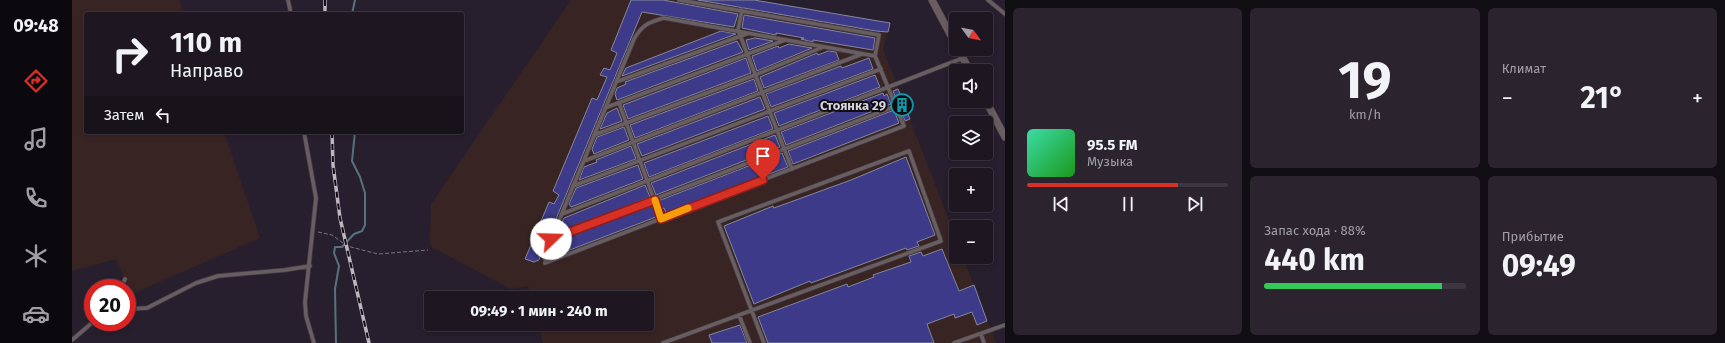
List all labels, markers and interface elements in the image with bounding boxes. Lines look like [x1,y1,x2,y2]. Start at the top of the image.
north arrow [949,12,993,56]
map controls [949,12,993,264]
text: 09:48 [13,15,59,37]
text: 110 m [170,26,242,59]
icon: right [104,28,156,80]
text: 19 [1338,49,1392,112]
text: Направо [170,60,244,82]
text: Климат [1502,61,1546,76]
button: sound [949,64,993,108]
icon: directions [22,67,50,95]
text: 21° [1580,80,1625,116]
text: − [1502,85,1513,112]
text: + [1692,85,1703,112]
building icon: Стоянка 29 [889,92,915,118]
place label: Стоянка 29 [820,98,886,113]
icon: left [152,104,174,126]
text: Затем [104,106,144,124]
text: km/h [1349,107,1381,122]
button: layers [949,116,993,160]
icon: music [22,125,50,153]
text: 95.5 FM [1087,136,1138,154]
pin [746,139,780,180]
icon: arrive [752,145,774,167]
text: Музыка [1087,154,1133,169]
button: + [949,168,993,212]
icon: phone [22,184,50,212]
icon: previous [1050,193,1072,215]
icon: pause [1117,193,1139,215]
icon: next [1184,193,1206,215]
position arrow [530,218,572,260]
button: − [949,220,993,264]
text: Запас хода · 88% [1264,223,1366,238]
text: Прибытие [1502,229,1564,244]
icon: climate [22,242,50,270]
text: 440 km [1264,242,1365,278]
text: 09:49 [1502,248,1576,284]
speed limit sign: 20 [84,279,136,331]
icon: car [22,300,50,328]
text: 09:49 · 1 мин · 240 m [470,302,608,320]

